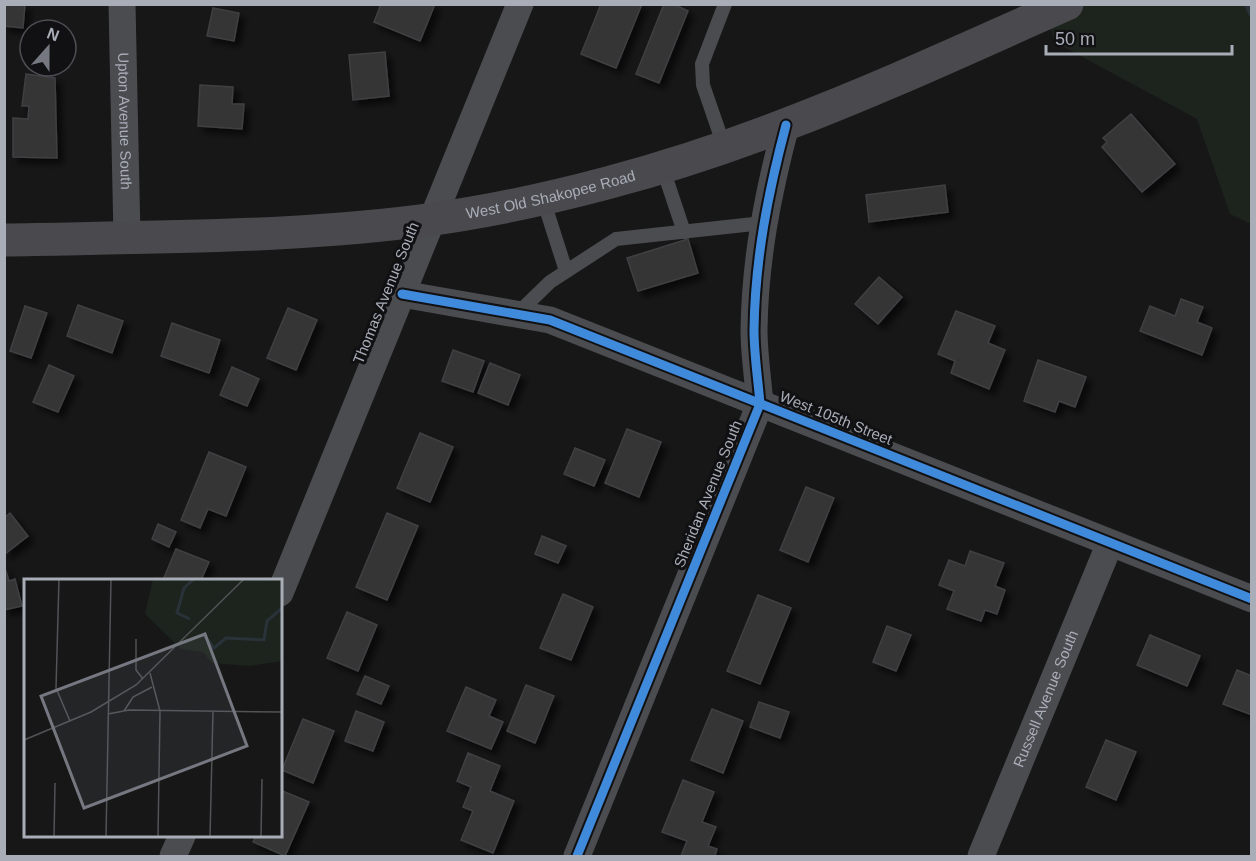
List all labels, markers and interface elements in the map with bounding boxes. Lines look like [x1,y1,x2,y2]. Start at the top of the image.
north arrow [18,18,78,78]
scale bar [1046,18,1232,56]
text: N [45,24,62,44]
text: 50 m [1055,29,1095,49]
street label: Upton Avenue South [115,52,135,190]
street label: West Old Shakopee Road [465,167,637,222]
street label: Thomas Avenue South [349,219,422,366]
street label: West 105th Street [777,387,896,448]
street label: Sheridan Avenue South [670,418,745,570]
inset map [24,579,282,837]
street label: Russell Avenue South [1010,628,1081,770]

